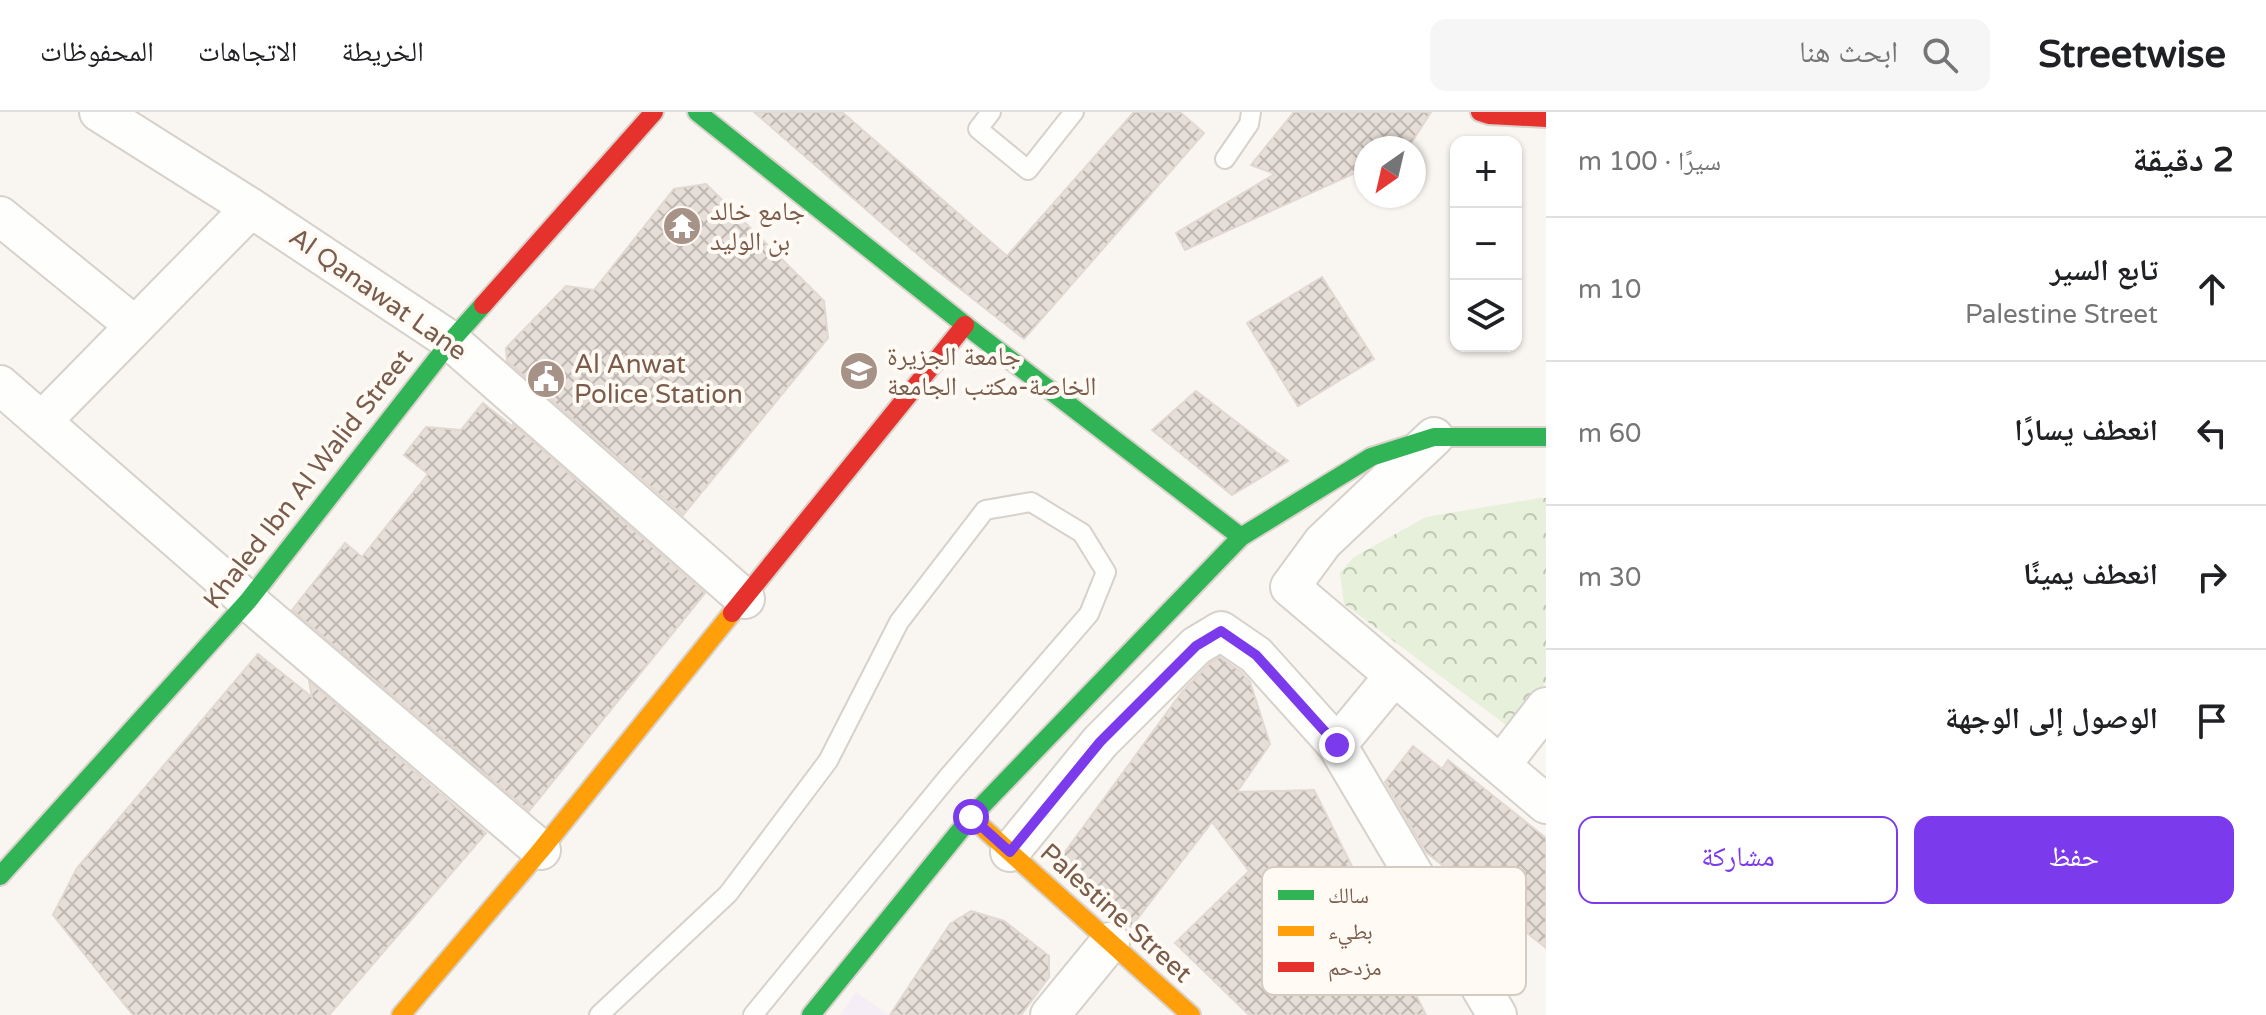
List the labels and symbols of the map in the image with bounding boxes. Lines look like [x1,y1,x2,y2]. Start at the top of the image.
north arrow [1354,136,1426,208]
place label: جامع خالد بن الوليد [710,196,805,257]
temple icon: جامع خالد بن الوليد [661,205,703,247]
street label: Al Qanawat Lane [283,221,473,367]
place label: جامعة الجزيرة الخاصة-مكتب الجامعة [887,341,1097,402]
street label: Khaled Ibn Al Walid Street [197,343,419,615]
place label: Al Anwat Police Station [574,349,743,410]
school or university icon: جامعة الجزيرة الخاصة-مكتب الجامعة [838,350,880,392]
public building icon: Al Anwat Police Station [525,358,567,400]
route end [1319,727,1355,763]
route start [953,799,989,835]
street label: Palestine Street [1034,837,1198,989]
legend [1262,867,1526,995]
text: سالك [1328,883,1369,909]
text: بطيء [1328,919,1373,949]
text: مزدحم [1328,955,1382,982]

